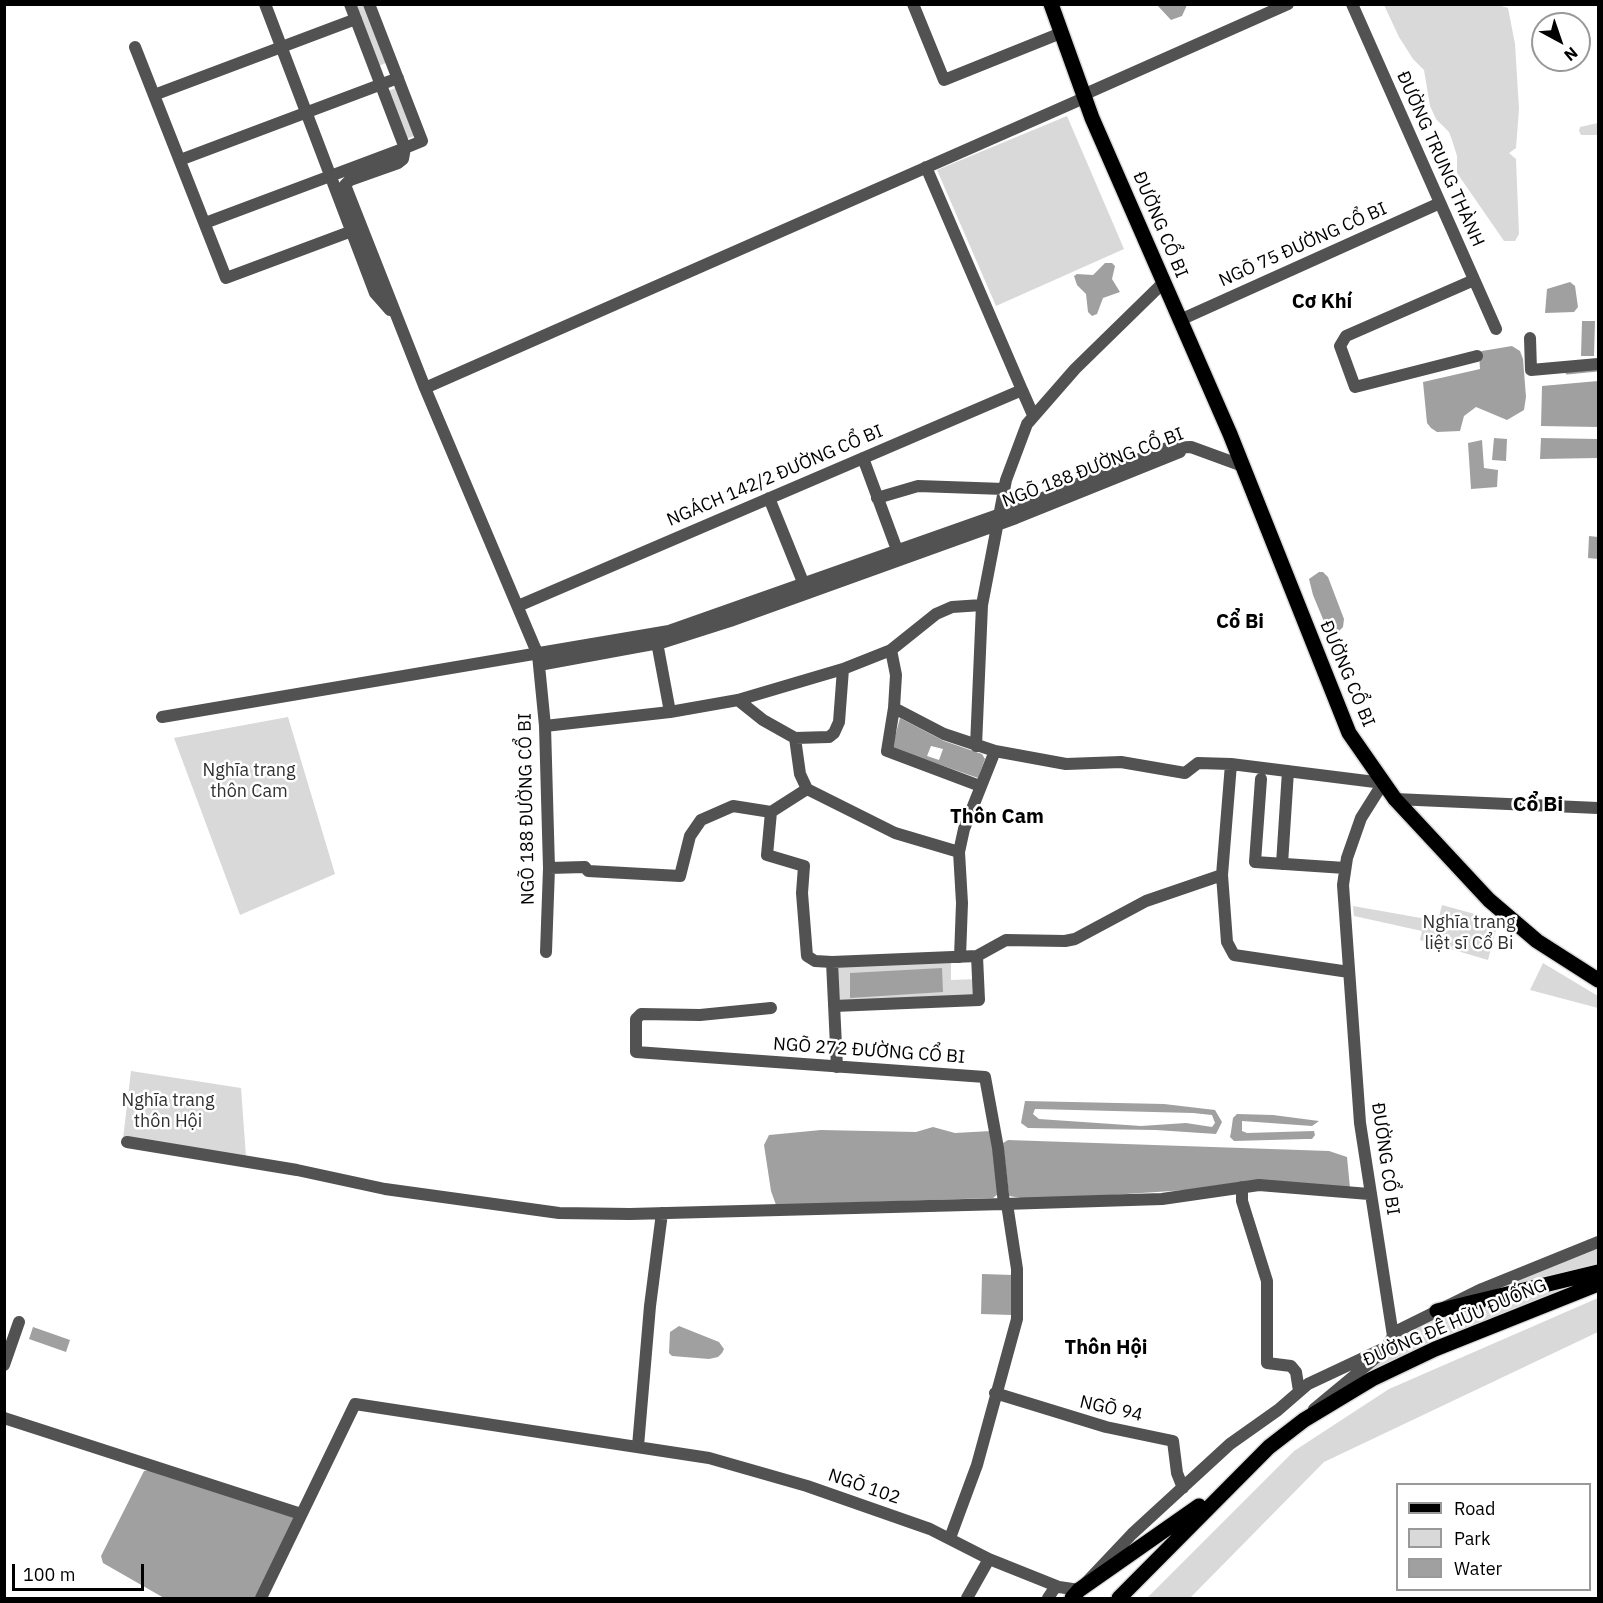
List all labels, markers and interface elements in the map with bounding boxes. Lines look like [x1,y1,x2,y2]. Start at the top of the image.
north arrow [1531,12,1591,72]
text: N [1560,43,1582,66]
street label: ĐƯỜNG TRUNG THÀNH [1392,68,1488,250]
street label: ĐƯỜNG CỔ BI [1128,169,1192,281]
street label: NGÕ 75 ĐƯỜNG CỔ BI [1216,198,1390,292]
district label: Cơ Khí [1292,290,1352,314]
street label: NGÁCH 142/2 ĐƯỜNG CỔ BI [664,421,886,531]
street label: NGÕ 188 ĐƯỜNG CỔ BI [999,423,1187,513]
district label: Cổ Bi [1216,610,1264,634]
street label: ĐƯỜNG CỔ BI [1315,618,1379,730]
street label: NGÕ 188 ĐƯỜNG CỔ BI [515,713,539,905]
park label: Nghĩa trang thôn Cam [202,760,296,802]
district label: Cổ Bi [1513,792,1563,818]
district label: Thôn Cam [950,805,1044,829]
park label: Nghĩa trang liệt sĩ Cổ Bi [1422,912,1516,954]
street label: NGÕ 272 ĐƯỜNG CỔ BI [772,1034,966,1068]
park label: Nghĩa trang thôn Hội [121,1090,215,1132]
street label: ĐƯỜNG CỔ BI [1366,1101,1404,1217]
street label: ĐƯỜNG ĐÊ HỮU ĐUỐNG [1360,1275,1550,1371]
district label: Thôn Hội [1065,1336,1147,1360]
street label: NGÕ 94 [1077,1391,1145,1427]
street label: NGÕ 102 [825,1465,903,1509]
legend [1396,1483,1591,1591]
text: Road [1454,1497,1495,1520]
text: Park [1454,1527,1490,1550]
scale bar [15,1552,147,1590]
text: Water [1454,1557,1502,1580]
text: 100 m [23,1563,75,1586]

